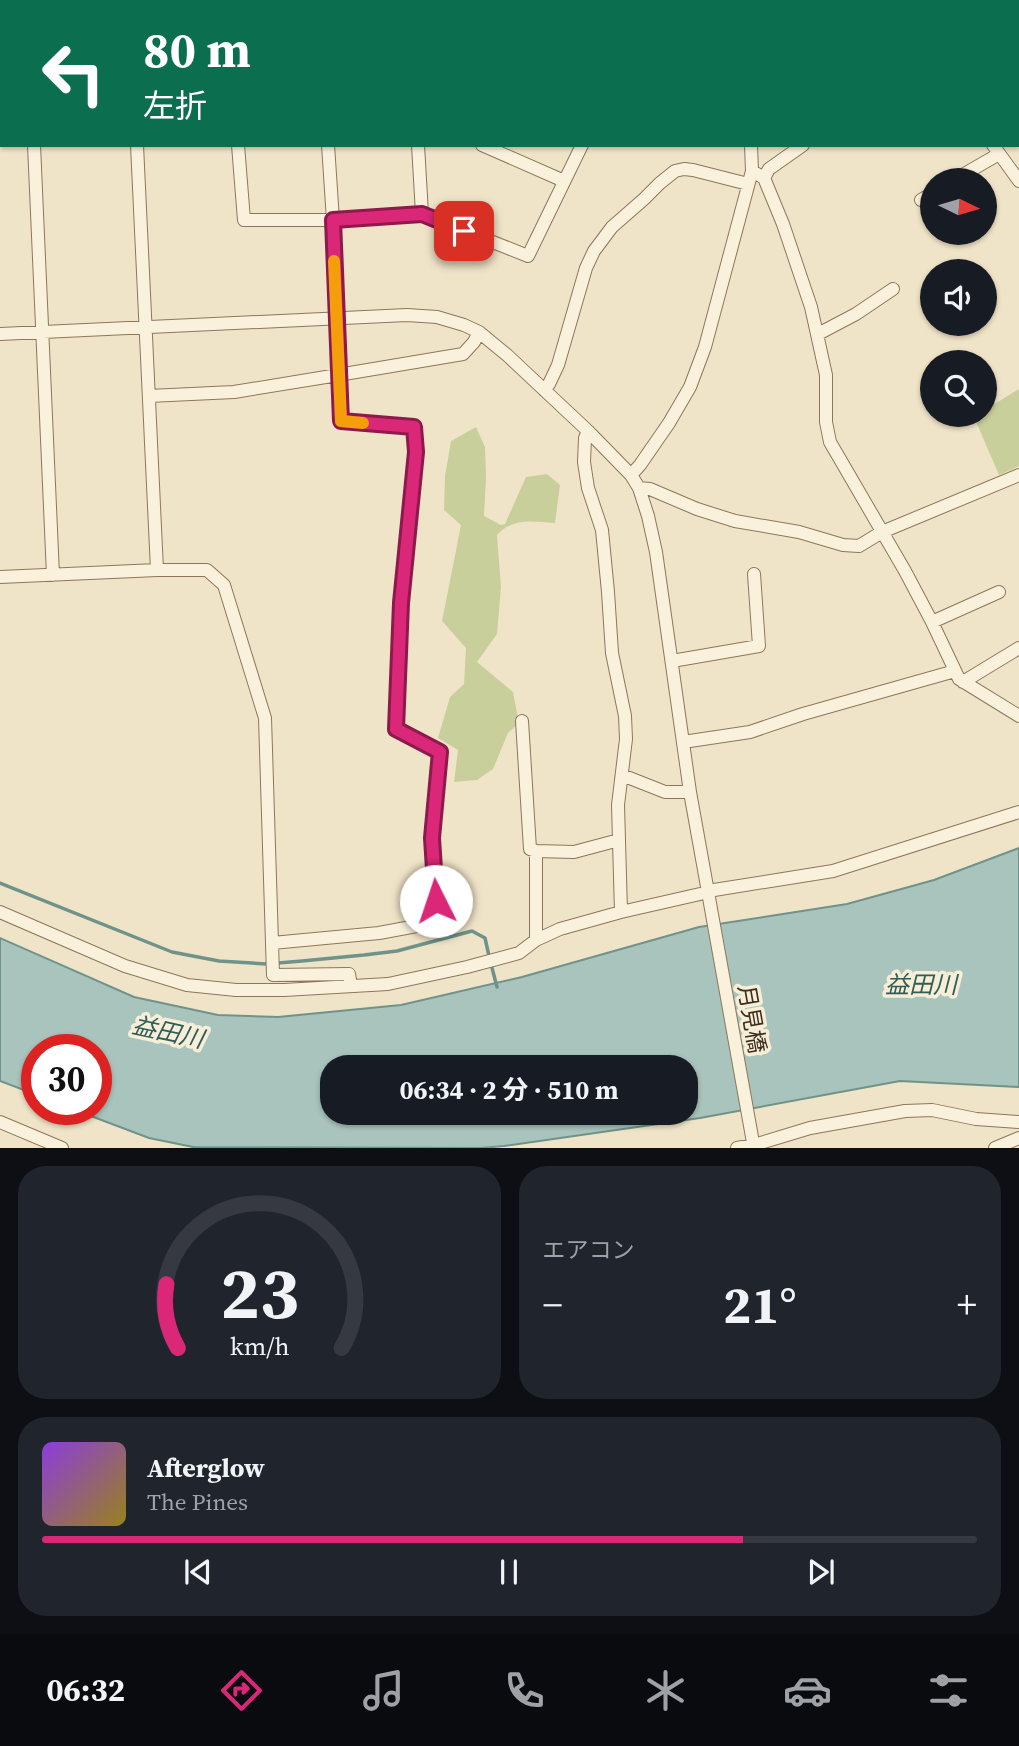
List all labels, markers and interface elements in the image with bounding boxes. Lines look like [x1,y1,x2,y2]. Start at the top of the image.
text: 80 m [143,16,251,83]
icon: left [28,28,119,119]
text: 左折 [143,84,207,128]
north arrow [920,168,998,245]
map controls [920,168,997,427]
pin [434,201,494,261]
icon: arrive [445,212,483,250]
button: sound [920,259,997,336]
button: search [920,350,997,427]
position arrow [399,864,473,938]
water label: 益田川 [885,968,960,1001]
street label: 月見橋 [730,982,774,1056]
water label: 益田川 [129,1008,210,1056]
speed limit sign: 30 [21,1034,112,1125]
text: 06:34 · 2 分 · 510 m [399,1072,619,1108]
text: エアコン [543,1234,635,1266]
text: 23 [220,1244,299,1343]
text: 21° [723,1269,796,1340]
text: − [543,1279,563,1331]
text: + [957,1279,977,1331]
text: km/h [229,1329,289,1363]
text: Afterglow [147,1450,265,1486]
text: The Pines [147,1486,248,1518]
icon: previous [179,1553,217,1591]
icon: pause [490,1553,528,1591]
icon: next [802,1553,840,1591]
icon: directions [217,1666,266,1715]
icon: music [359,1666,408,1715]
icon: phone [500,1666,549,1715]
icon: climate [641,1666,690,1715]
icon: car [783,1666,832,1715]
icon: filters [924,1666,973,1715]
text: 06:32 [46,1668,125,1712]

